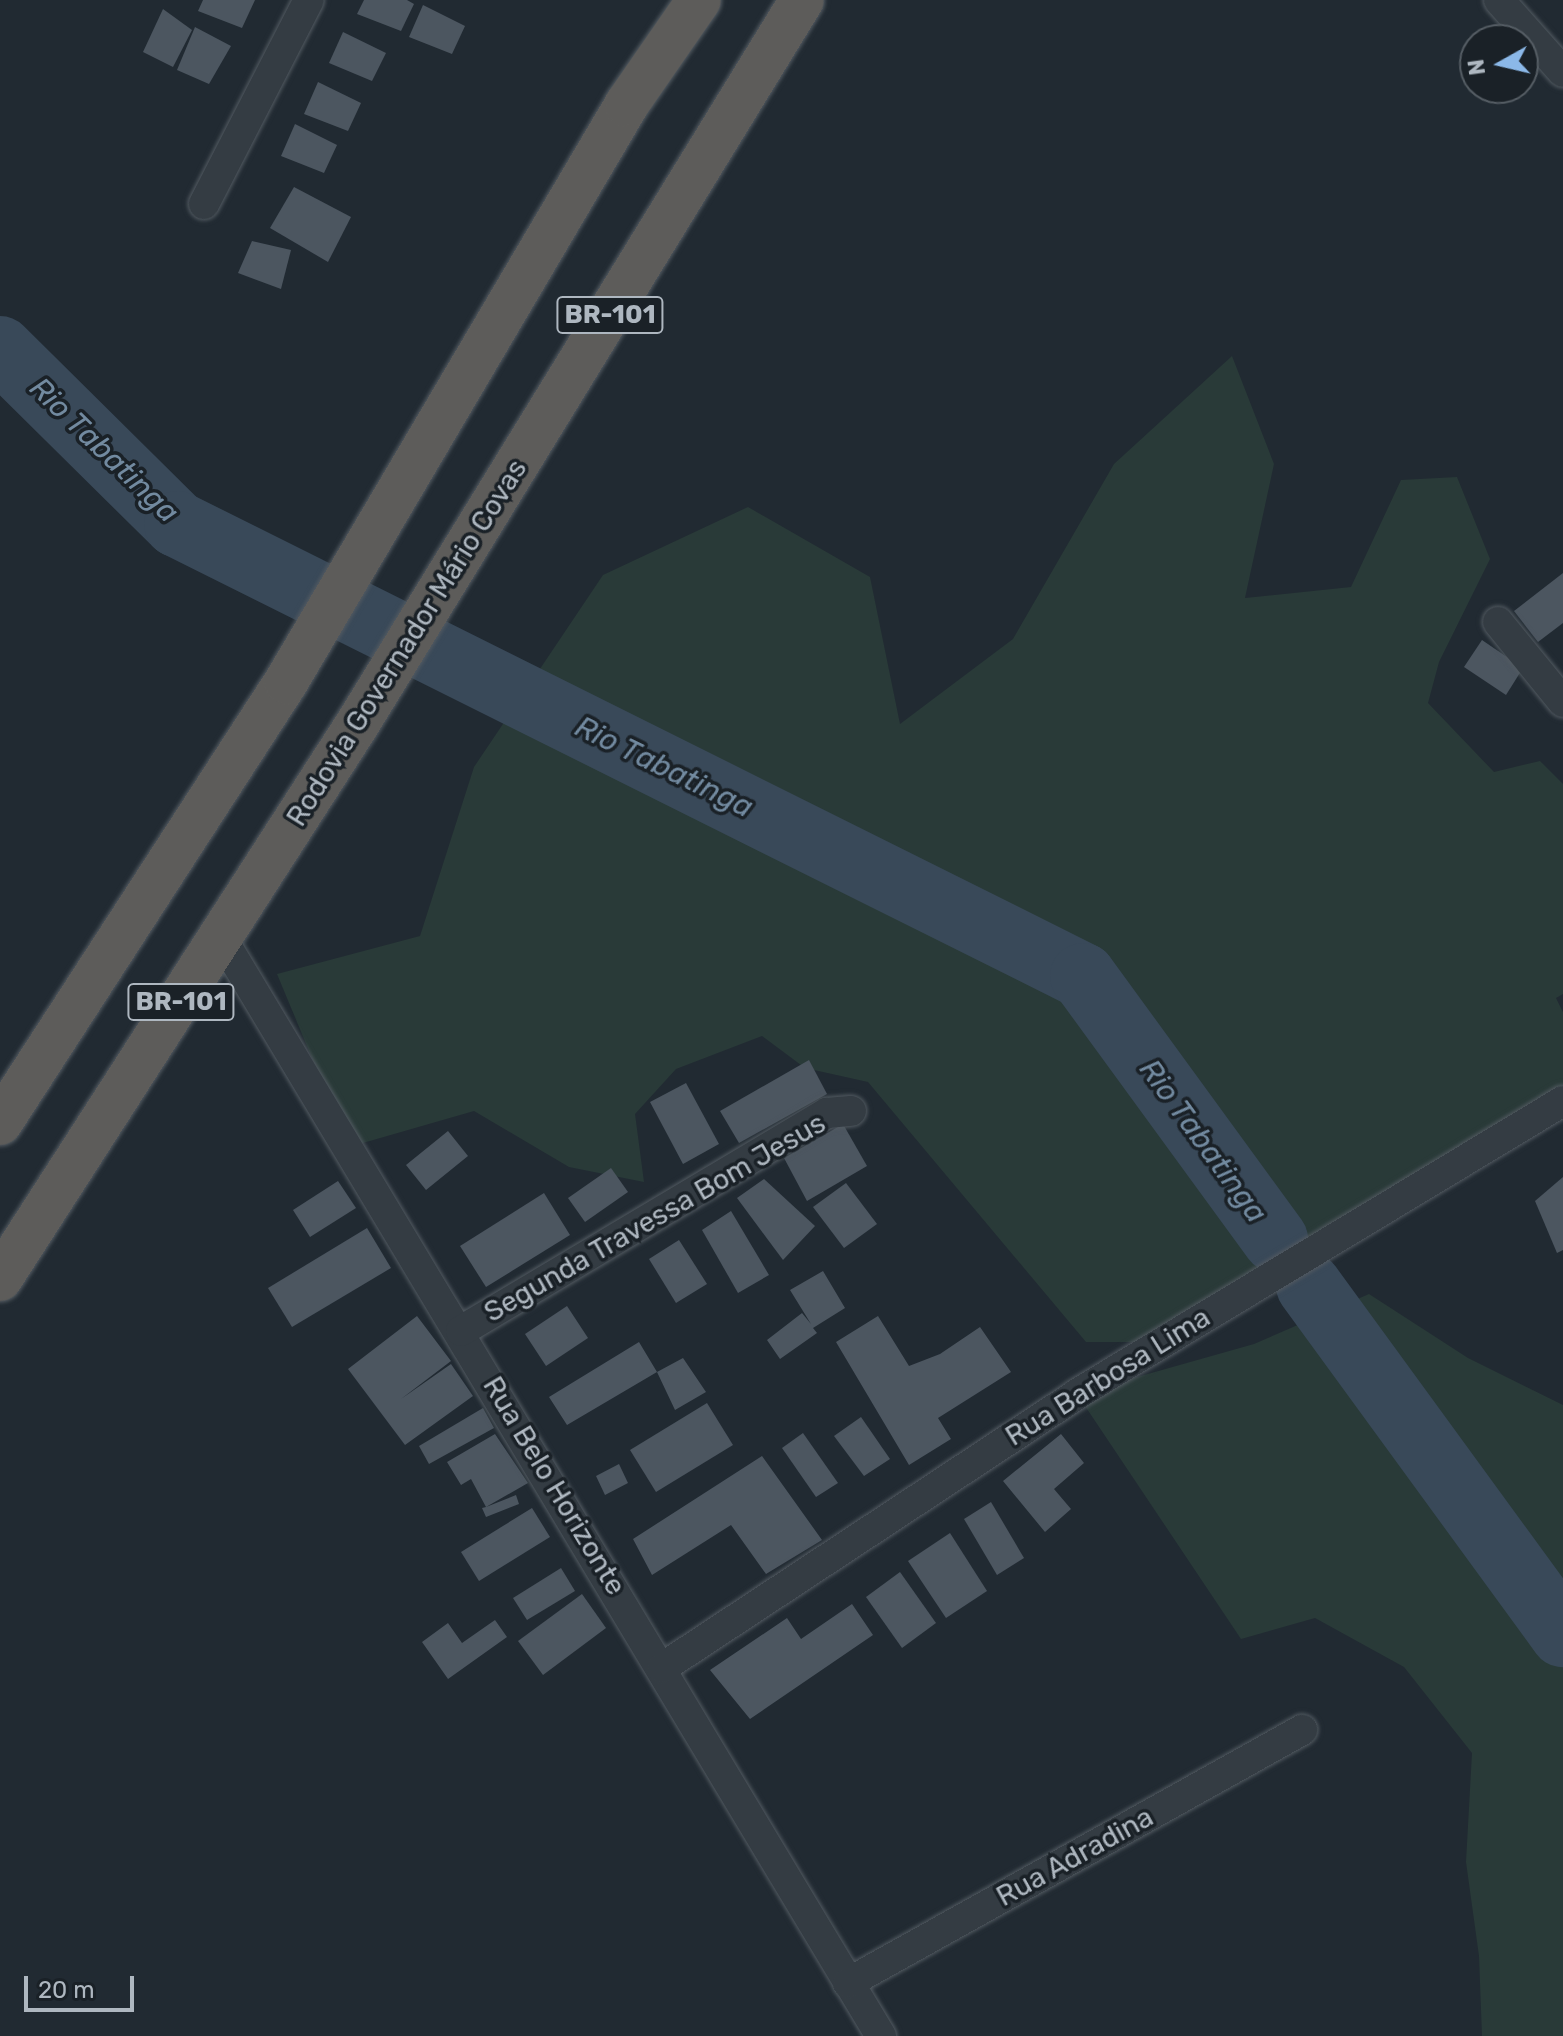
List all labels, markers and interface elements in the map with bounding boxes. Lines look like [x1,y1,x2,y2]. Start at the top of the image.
north arrow [1459,24,1539,104]
text: N [1462,57,1491,77]
road number: BR-101 [556,293,664,337]
water label: Rio Tabatinga [22,370,186,530]
street label: Rodovia Governador Mário Covas [280,453,534,833]
water label: Rio Tabatinga [569,708,759,826]
road number: BR-101 [127,980,235,1024]
water label: Rio Tabatinga [1131,1052,1275,1230]
street label: Segunda Travessa Bom Jesus [478,1106,832,1330]
street label: Rua Barbosa Lima [1000,1301,1216,1453]
street label: Rua Belo Horizonte [476,1371,632,1601]
street label: Rua Adradina [991,1800,1159,1914]
scale bar [28,1960,138,2010]
text: 20 m [38,1976,95,2004]

